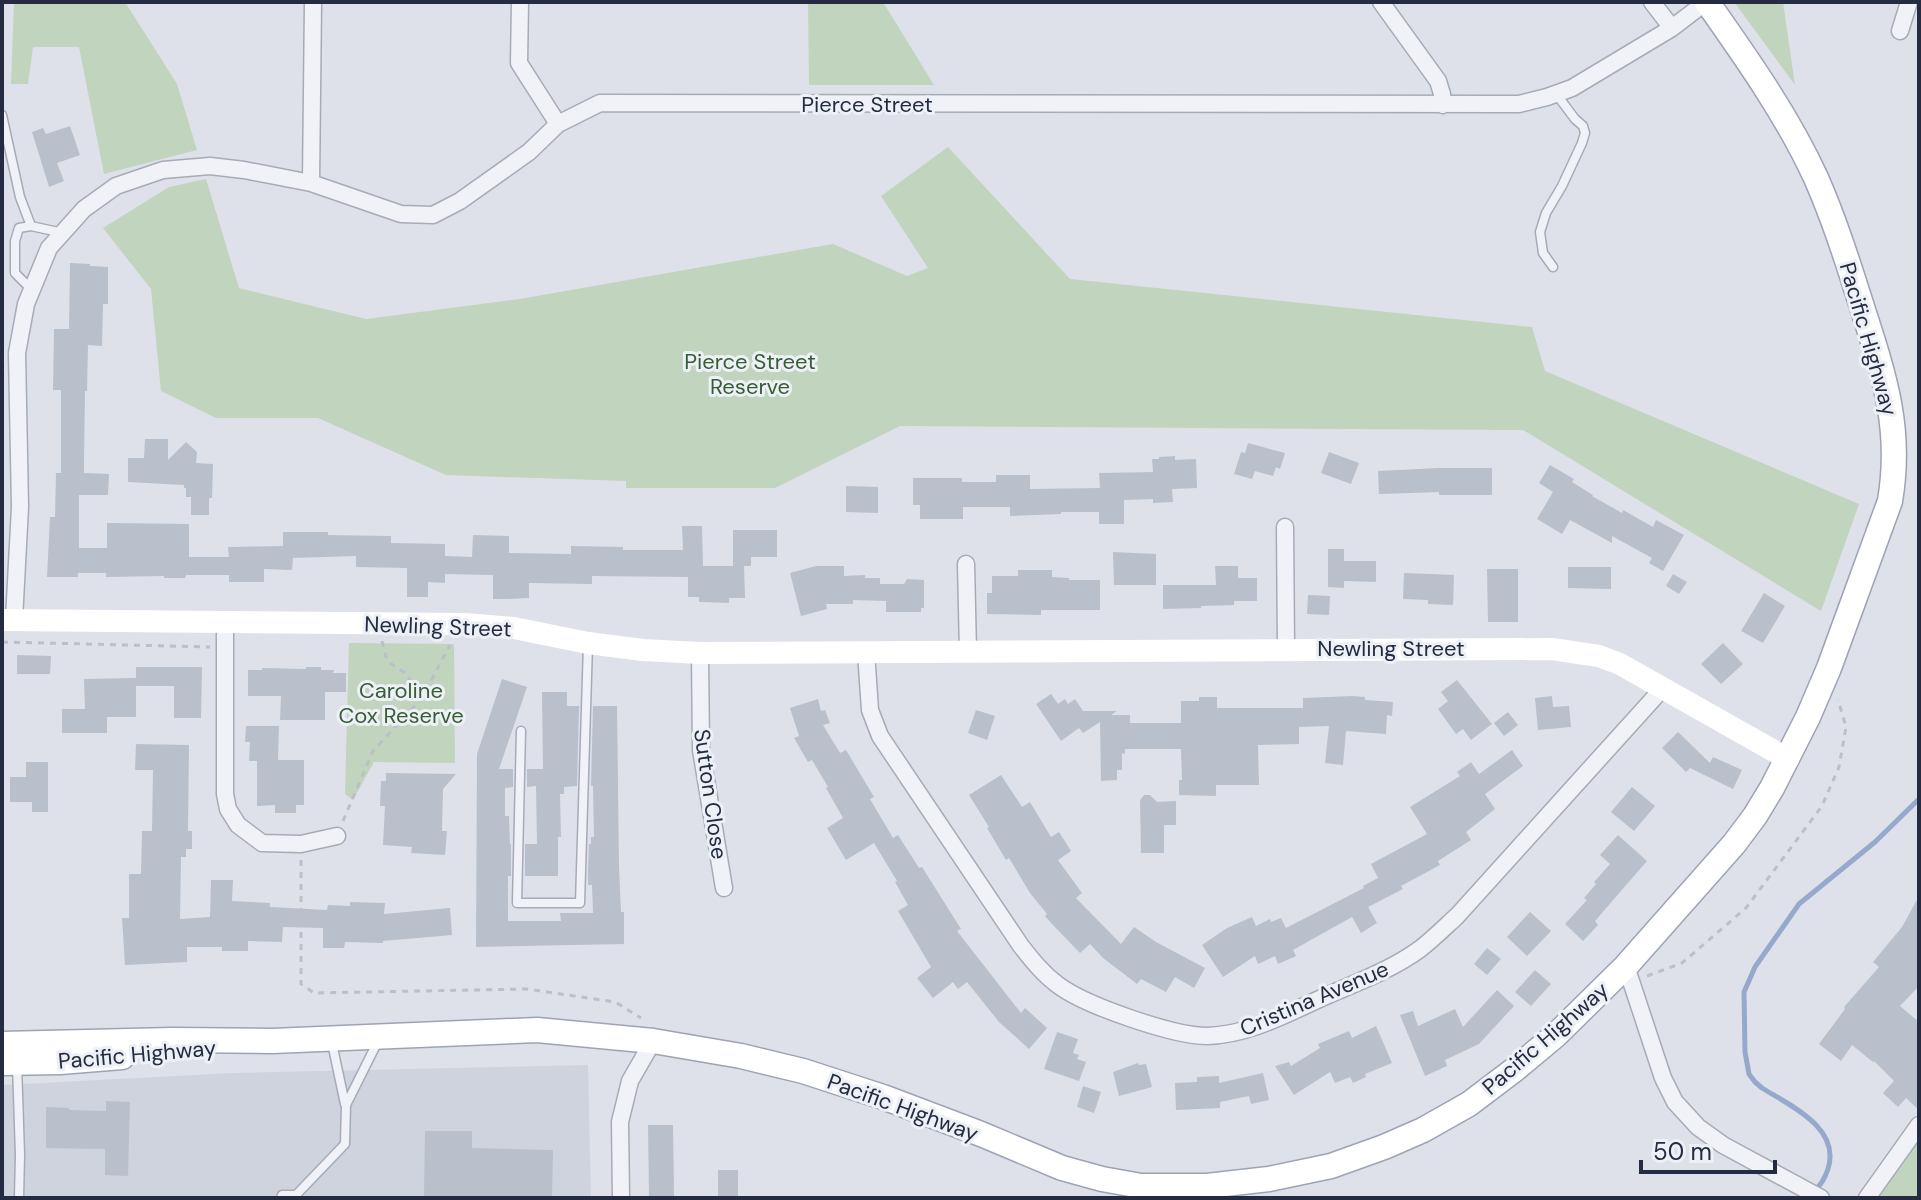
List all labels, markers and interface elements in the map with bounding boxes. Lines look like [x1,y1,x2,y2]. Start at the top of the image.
street label: Pierce Street [801,90,933,119]
street label: Pacific Highway [1833,259,1904,419]
park label: Pierce Street Reserve [684,347,816,401]
street label: Newling Street [364,609,512,644]
street label: Newling Street [1317,634,1465,663]
park label: Caroline Cox Reserve [338,676,464,730]
street label: Sutton Close [687,727,734,861]
street label: Cristina Avenue [1235,954,1393,1043]
street label: Pacific Highway [1476,975,1615,1101]
street label: Pacific Highway [57,1033,217,1076]
street label: Pacific Highway [823,1067,982,1148]
scale bar [1641,1124,1775,1174]
text: 50 m [1653,1136,1712,1167]

